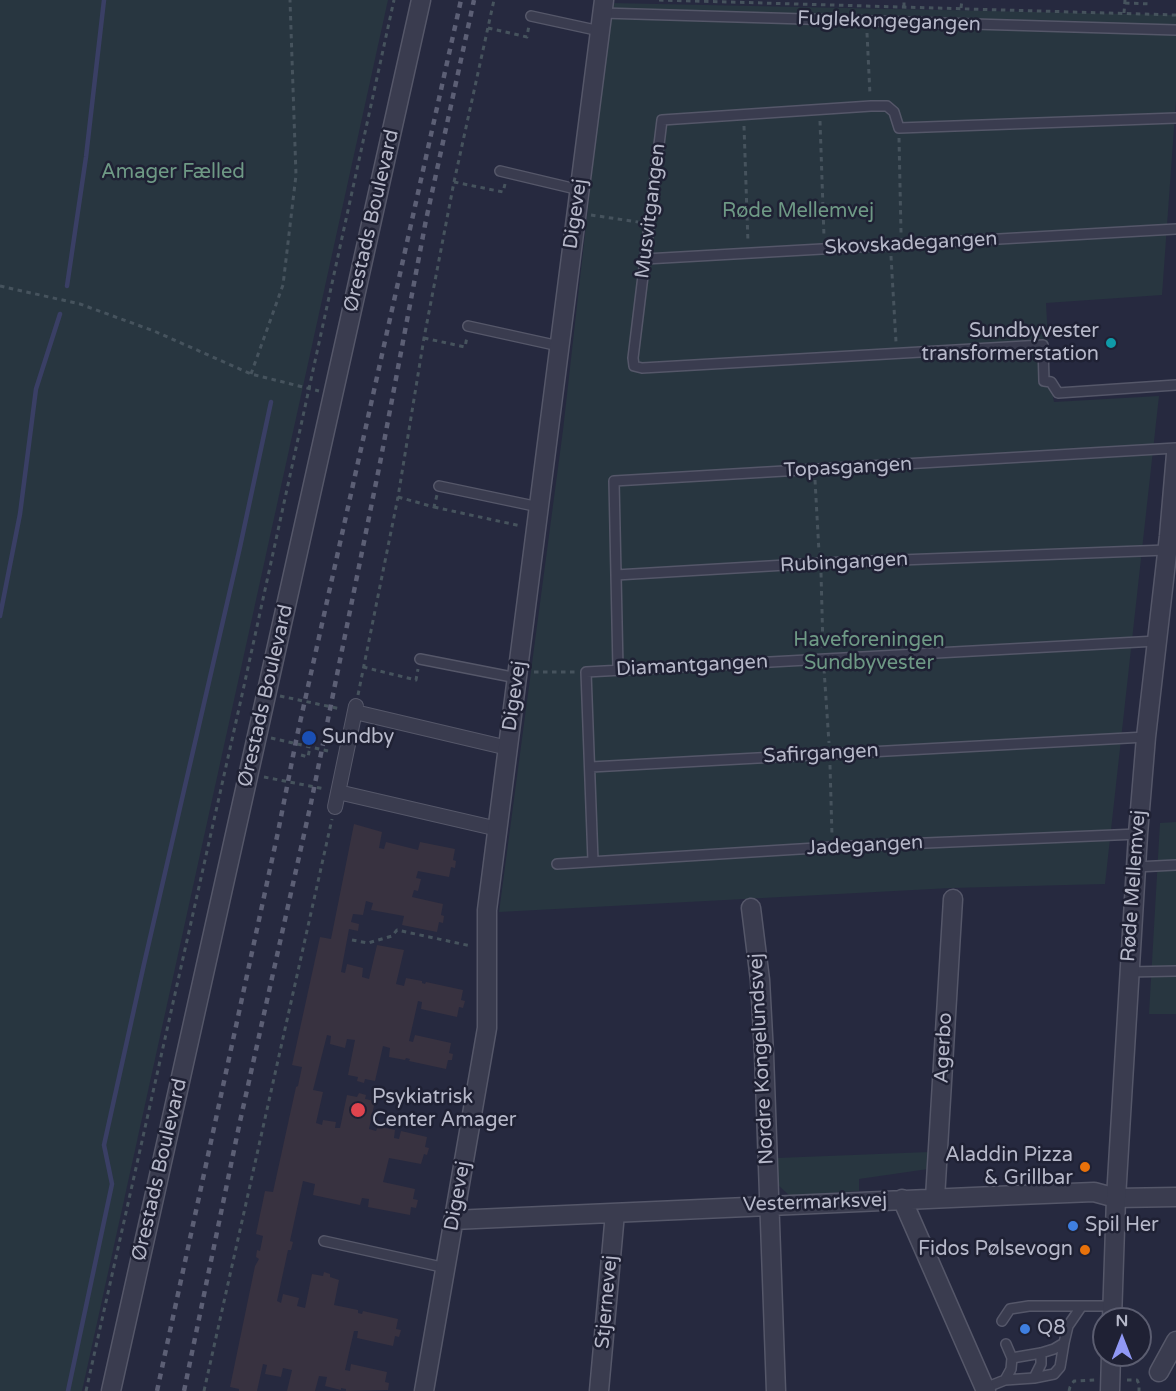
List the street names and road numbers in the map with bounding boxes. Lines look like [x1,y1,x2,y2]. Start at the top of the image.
street label: Fuglekongegangen [797,7,981,37]
street label: Ørestads Boulevard [339,127,405,315]
street label: Musvitgangen [631,142,671,280]
street label: Digevej [559,177,593,251]
street label: Skovskadegangen [824,227,998,261]
street label: Topasgangen [783,453,913,483]
street label: Rubingangen [779,548,909,578]
street label: Ørestads Boulevard [233,602,299,790]
street label: Diamantgangen [615,650,769,682]
street label: Digevej [498,659,532,733]
street label: Safirgangen [763,739,879,769]
street label: Røde Mellemvej [1117,809,1151,963]
street label: Jadegangen [806,831,924,861]
street label: Nordre Kongelundsvej [744,953,780,1165]
street label: Agerbo [930,1012,958,1084]
street label: Ørestads Boulevard [127,1076,193,1264]
street label: Digevej [440,1159,476,1233]
street label: Vestermarksvej [742,1188,888,1218]
street label: Stjernevej [591,1254,623,1350]

